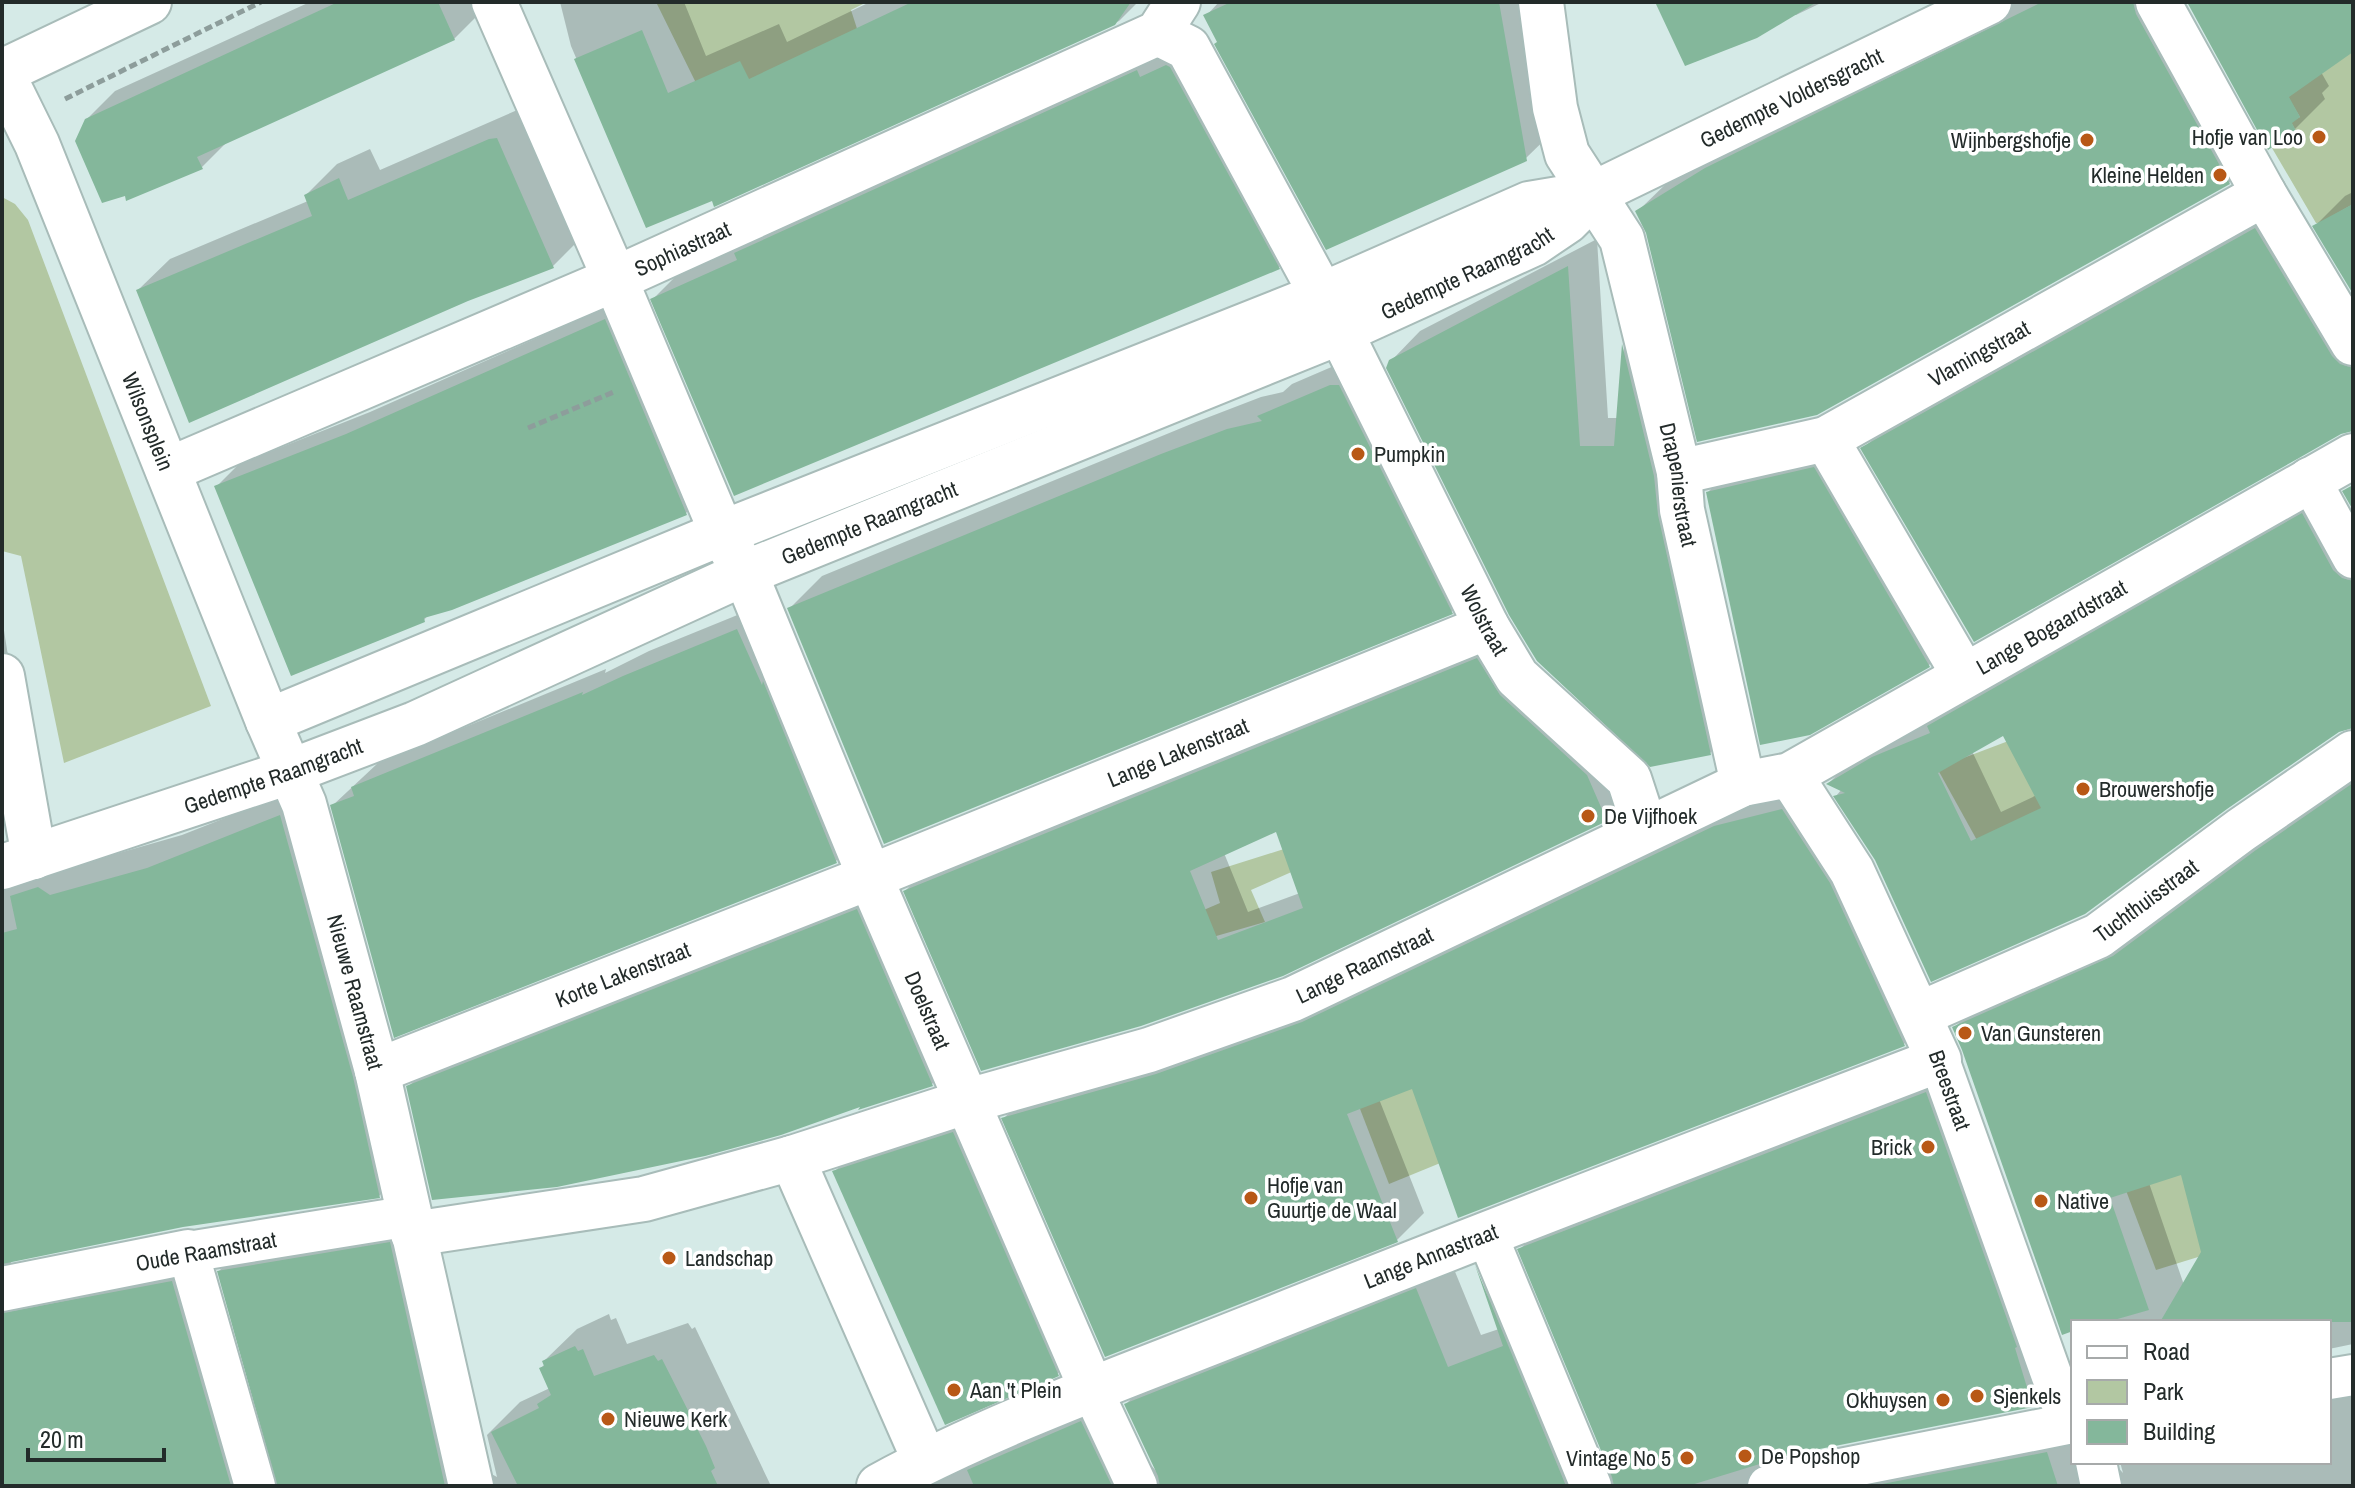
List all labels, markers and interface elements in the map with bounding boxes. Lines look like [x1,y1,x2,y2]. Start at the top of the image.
street label: Gedempte Voldersgracht [1695,41,1888,155]
place label: Hofje van Loo [2192,122,2303,152]
place label: Wijnbergshofje [1951,125,2071,155]
marker: Hofje van Loo [2310,128,2328,146]
marker: Wijnbergshofje [2078,131,2096,149]
place label: Kleine Helden [2091,160,2204,190]
marker: Kleine Helden [2211,166,2229,184]
street label: Sophiastraat [629,214,735,283]
street label: Gedempte Raamgracht [1376,219,1559,327]
street label: Vlamingstraat [1923,313,2035,394]
street label: Wilsonsplein [115,368,181,475]
street label: Drapenierstraat [1652,420,1705,549]
place label: Pumpkin [1374,439,1445,469]
marker: Pumpkin [1349,445,1367,463]
street label: Gedempte Raamgracht [777,474,962,572]
street label: Lange Bogaardstraat [1971,572,2132,682]
street label: Wolstraat [1453,580,1516,661]
street label: Lange Lakenstraat [1103,710,1253,794]
street label: Gedempte Raamgracht [180,730,367,821]
place label: Brouwershofje [2099,774,2214,804]
marker: Brouwershofje [2074,780,2092,798]
place label: De Vijfhoek [1604,801,1698,831]
marker: De Vijfhoek [1579,807,1597,825]
street label: Tuchthuisstraat [2088,852,2204,949]
street label: Nieuwe Raamstraat [320,911,391,1073]
street label: Lange Raamstraat [1291,919,1438,1011]
street label: Korte Lakenstraat [551,934,695,1014]
street label: Doelstraat [898,967,958,1054]
place label: Van Gunsteren [1981,1018,2101,1048]
marker: Van Gunsteren [1956,1024,1974,1042]
street label: Breestraat [1922,1046,1978,1134]
place label: Brick [1871,1132,1913,1162]
marker: Brick [1919,1138,1937,1156]
place label: Hofje van Guurtje de Waal [1267,1170,1397,1225]
place label: Native [2057,1186,2109,1216]
marker: Hofje van Guurtje de Waal [1242,1189,1260,1207]
marker: Native [2032,1192,2050,1210]
street label: Lange Annastraat [1359,1216,1502,1296]
street label: Oude Raamstraat [133,1224,279,1278]
place label: Landschap [685,1243,773,1273]
marker: Landschap [660,1249,678,1267]
legend [2071,1320,2331,1464]
text: Road [2143,1335,2190,1367]
place label: Aan 't Plein [969,1375,1062,1405]
text: Park [2143,1375,2184,1407]
marker: Aan 't Plein [945,1381,963,1399]
place label: Sjenkels [1993,1381,2061,1411]
place label: Okhuysen [1846,1385,1927,1415]
marker: Sjenkels [1968,1387,1986,1405]
marker: Okhuysen [1934,1391,1952,1409]
place label: Nieuwe Kerk [624,1404,728,1434]
marker: Nieuwe Kerk [599,1410,617,1428]
scale bar [28,1412,164,1462]
text: Building [2143,1415,2215,1447]
text: 20 m [40,1423,84,1455]
place label: De Popshop [1761,1441,1860,1471]
place label: Vintage No 5 [1566,1443,1671,1473]
marker: De Popshop [1736,1447,1754,1465]
marker: Vintage No 5 [1678,1449,1696,1467]

